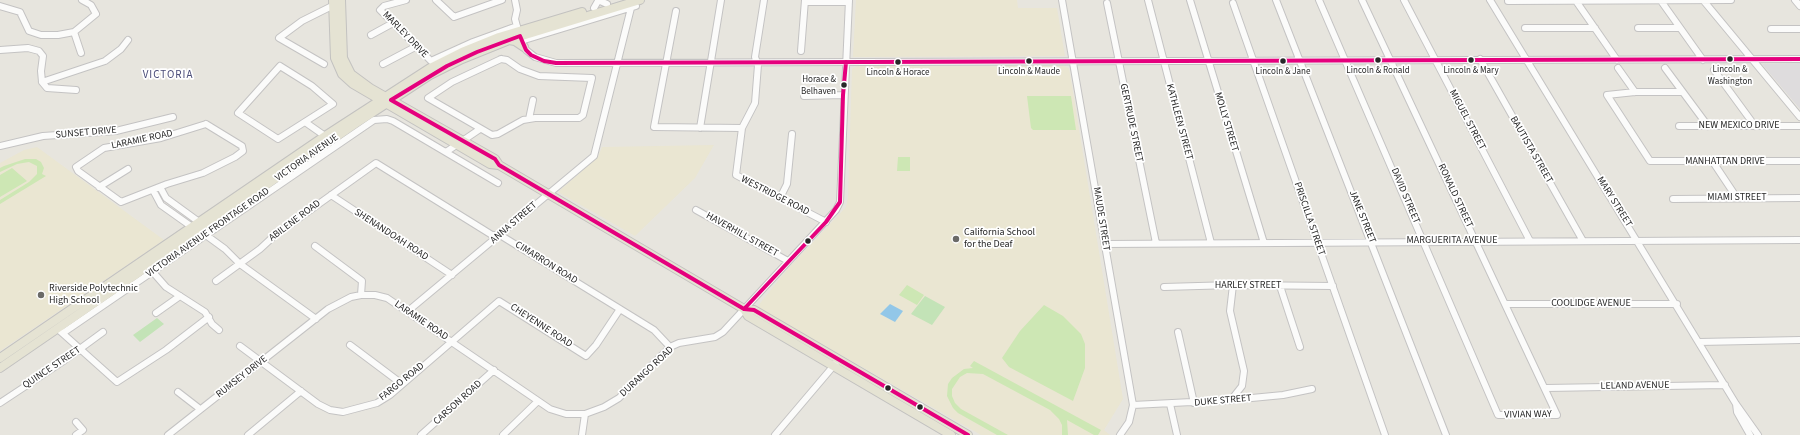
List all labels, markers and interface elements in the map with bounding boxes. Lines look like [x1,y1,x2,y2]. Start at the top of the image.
street label: MARLEY DRIVE [380,9,430,61]
marker: Lincoln & Washington [1725,54,1735,64]
marker: Lincoln & Ronald [1373,55,1383,65]
marker: Lincoln & Mary [1466,55,1476,65]
marker: Lincoln & Maude [1024,56,1034,66]
marker: Lincoln & Jane [1278,56,1288,66]
marker: Lincoln & Horace [893,57,903,67]
place label: Lincoln & Washington [1708,65,1752,86]
place label: Lincoln & Ronald [1346,66,1410,76]
place label: Lincoln & Mary [1443,66,1499,76]
place label: Lincoln & Maude [998,67,1060,77]
place label: Lincoln & Jane [1256,67,1310,77]
place label: Lincoln & Horace [866,68,930,78]
district label: VICTORIA [143,69,193,83]
place label: Horace & Belhaven [801,75,836,96]
marker: Horace & Belhaven [839,80,849,90]
street label: GERTRUDE STREET [1117,83,1145,163]
street label: KATHLEEN STREET [1163,83,1195,161]
street label: MIGUEL STREET [1446,88,1488,152]
street label: MOLLY STREET [1211,91,1241,153]
street label: BAUTISTA STREET [1507,114,1555,186]
street label: NEW MEXICO DRIVE [1699,120,1779,132]
street label: SUNSET DRIVE [55,124,117,142]
street label: LARAMIE ROAD [110,128,174,152]
street label: VICTORIA AVENUE [273,132,341,184]
street label: MANHATTAN DRIVE [1685,156,1765,168]
street label: RONALD STREET [1435,162,1475,230]
street label: DAVID STREET [1388,166,1422,226]
street label: WESTRIDGE ROAD [739,174,811,218]
street label: MARY STREET [1594,175,1634,229]
street label: PRISCILLA STREET [1291,181,1327,257]
street label: VICTORIA AVENUE FRONTAGE ROAD [144,186,272,280]
street label: MAUDE STREET [1090,186,1112,252]
street label: JANE STREET [1346,189,1378,245]
street label: MIAMI STREET [1707,192,1767,204]
street label: ABILENE ROAD [267,198,323,244]
street label: ANNA STREET [488,199,540,247]
street label: SHENANDOAH ROAD [352,207,430,263]
street label: HAVERHILL STREET [704,210,780,260]
place label: California School for the Deaf [964,227,1035,250]
marker: California School for the Deaf [951,234,961,244]
street label: MARGUERITA AVENUE [1407,235,1497,247]
unlabelled marker [803,236,813,246]
street label: CIMARRON ROAD [513,239,579,287]
street label: HARLEY STREET [1215,280,1281,292]
place label: Riverside Polytechnic High School [49,283,138,306]
marker: Riverside Polytechnic High School [36,290,46,300]
street label: COOLIDGE AVENUE [1551,298,1631,310]
street label: LARAMIE ROAD [392,299,450,343]
street label: CHEYENNE ROAD [508,301,574,351]
street label: QUINCE STREET [21,344,83,392]
street label: DURANGO ROAD [618,344,676,400]
street label: RUMSEY DRIVE [214,353,270,401]
street label: FARGO ROAD [377,360,427,404]
street label: CARSON ROAD [431,378,485,428]
street label: LELAND AVENUE [1600,379,1670,393]
unlabelled marker [883,383,893,393]
street label: DUKE STREET [1194,393,1252,409]
unlabelled marker [915,402,925,412]
street label: VIVIAN WAY [1504,409,1552,421]

